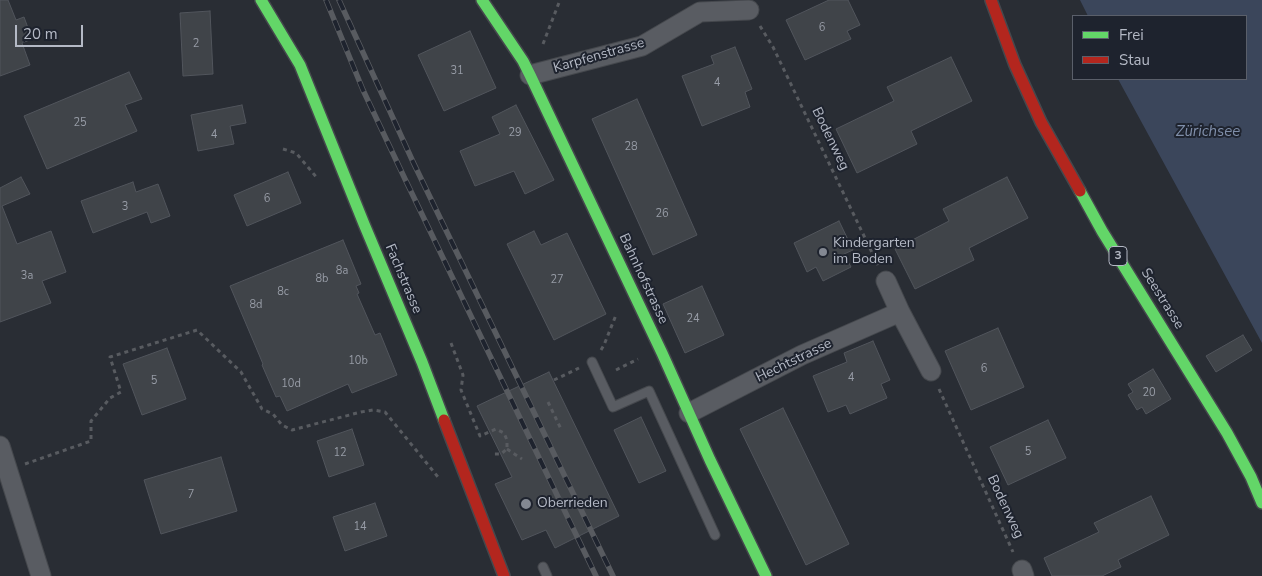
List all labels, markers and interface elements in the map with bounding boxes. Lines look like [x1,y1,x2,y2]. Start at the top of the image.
scale bar [18,15,85,47]
legend [1072,15,1247,80]
house number: 6 [819,21,825,35]
text: 20 m [23,24,58,44]
text: Frei [1119,25,1144,45]
street label: Karpfenstrasse [552,35,646,77]
house number: 2 [193,37,199,51]
text: Stau [1119,50,1150,70]
house number: 31 [450,64,464,78]
house number: 4 [714,76,720,90]
street label: Bodenweg [808,105,852,173]
house number: 25 [73,116,87,130]
water label: Zürichsee [1176,123,1240,141]
house number: 29 [508,126,522,140]
house number: 4 [211,128,217,142]
house number: 28 [624,140,638,154]
house number: 6 [264,192,270,206]
house number: 3 [122,200,128,214]
house number: 26 [655,207,669,221]
street label: Bahnhofstrasse [615,231,671,327]
place label: Kindergarten im Boden [833,236,915,268]
street label: Fachstrasse [381,242,425,316]
marker: Kindergarten im Boden [817,246,829,258]
road number: 3 [1109,247,1127,266]
house number: 8a [336,264,348,278]
street label: Seestrasse [1137,266,1187,332]
house number: 3a [21,269,33,283]
house number: 8b [315,272,329,286]
house number: 27 [550,273,564,287]
house number: 8c [277,285,289,299]
house number: 8d [249,298,263,312]
house number: 24 [686,312,700,326]
street label: Hechtstrasse [753,335,835,387]
house number: 10b [348,354,368,368]
house number: 6 [981,362,987,376]
house number: 4 [848,371,854,385]
house number: 5 [151,374,157,388]
house number: 10d [281,377,301,391]
house number: 20 [1142,386,1156,400]
house number: 5 [1025,445,1031,459]
house number: 12 [333,446,347,460]
street label: Bodenweg [983,473,1027,541]
house number: 7 [188,488,194,502]
place label: Oberrieden [537,496,608,512]
marker: Oberrieden [519,497,533,511]
house number: 14 [353,520,367,534]

